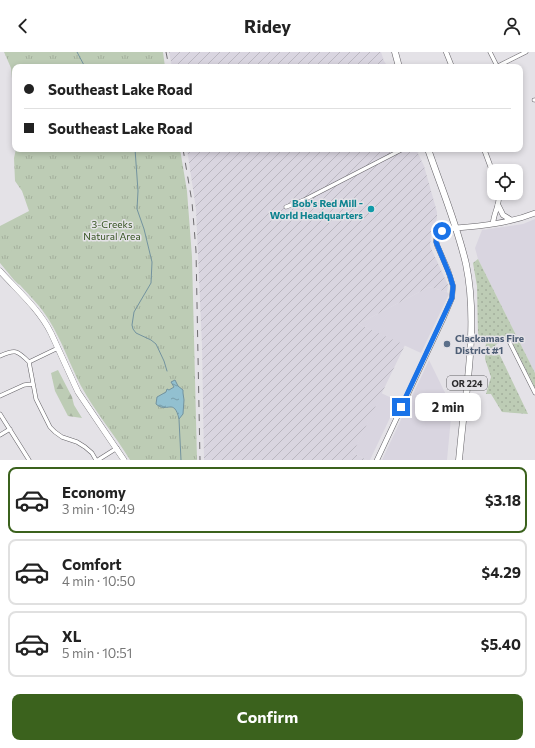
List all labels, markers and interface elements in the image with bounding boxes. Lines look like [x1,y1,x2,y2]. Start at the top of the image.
icon: back [12,15,34,37]
text: Ridey [244,15,291,37]
icon: person [501,15,523,37]
text: Southeast Lake Road [48,80,193,98]
text: Southeast Lake Road [48,119,193,137]
map controls [487,164,523,200]
button: locate [487,164,523,200]
place label: Bob's Red Mill - World Headquarters [270,197,363,221]
marker: Bob's Red Mill - World Headquarters [366,204,376,214]
park label: 3-Creeks Natural Area [83,218,141,242]
route start [433,222,451,240]
place label: Clackamas Fire District #1 [455,332,524,356]
marker: Clackamas Fire District #1 [442,339,452,349]
road number: OR 224 [447,376,487,390]
callout: 2 min [415,393,481,421]
route end [392,398,410,416]
text: 2 min [432,399,464,415]
icon: car [14,482,50,518]
text: Economy [62,483,126,501]
text: $3.18 [485,491,521,509]
text: 3 min · 10:49 [62,501,135,517]
icon: car [14,554,50,590]
text: Comfort [62,555,122,573]
text: $4.29 [482,563,521,581]
text: 4 min · 10:50 [62,573,136,589]
icon: car [14,626,50,662]
text: XL [62,627,81,645]
text: $5.40 [481,635,521,653]
text: 5 min · 10:51 [62,645,132,661]
button: Confirm [12,694,523,740]

